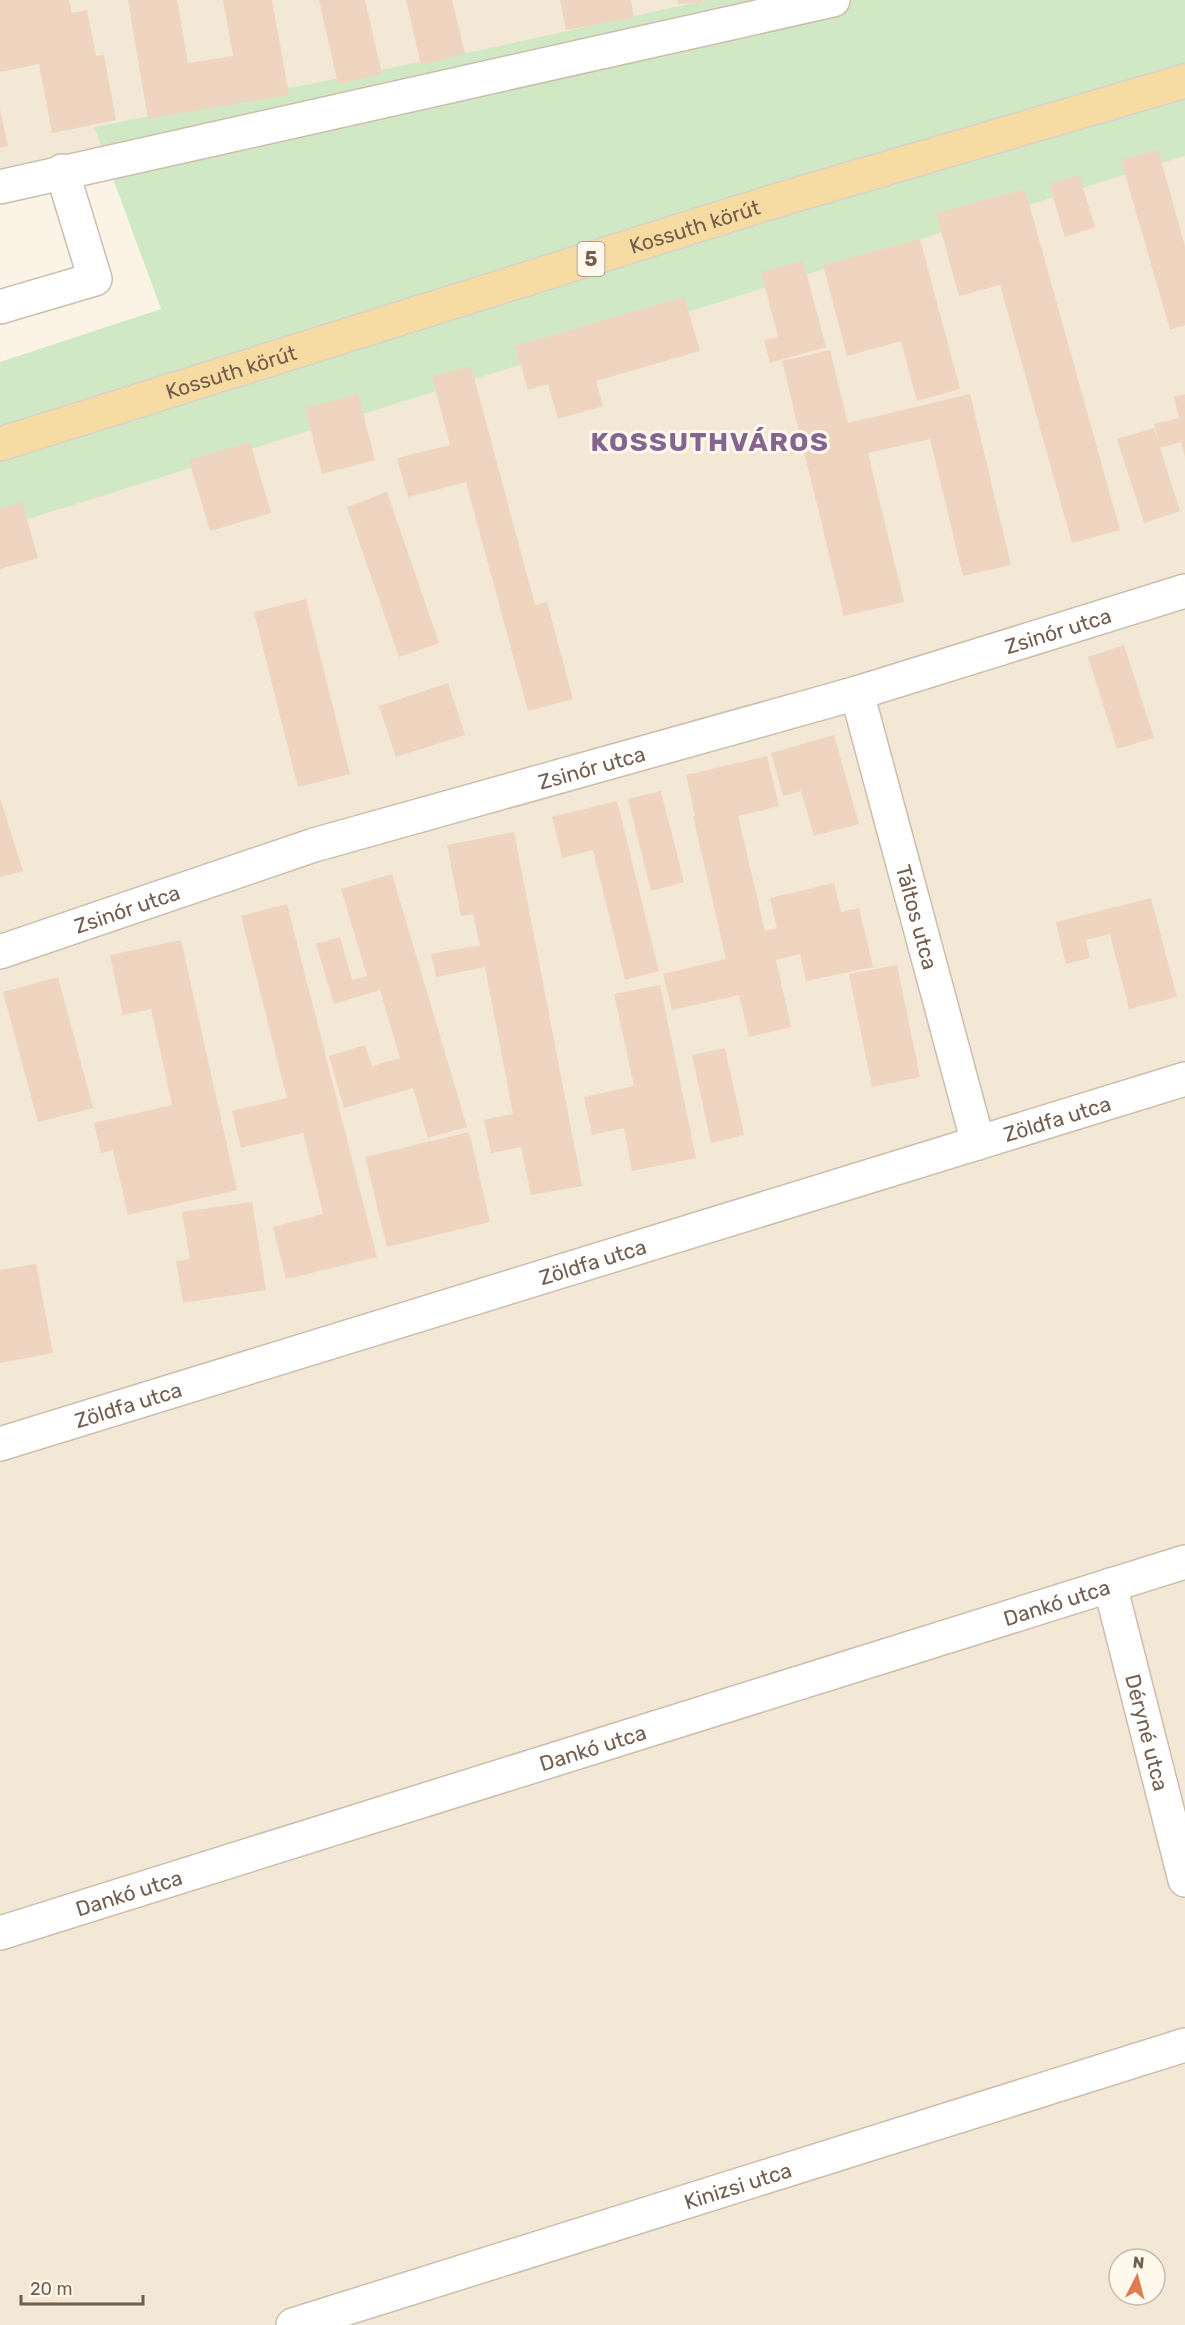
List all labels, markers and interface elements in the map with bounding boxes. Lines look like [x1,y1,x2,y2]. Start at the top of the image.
street label: Kossuth körút [626,194,763,258]
road number: 5 [578,242,604,276]
street label: Kossuth körút [162,339,299,404]
district label: KOSSUTHVÁROS [591,426,829,458]
street label: Zsinór utca [1002,602,1114,659]
street label: Zsinór utca [535,740,648,794]
street label: Táltos utca [891,862,943,972]
street label: Zsinór utca [71,879,183,938]
street label: Zöldfa utca [1000,1090,1114,1147]
street label: Zöldfa utca [536,1233,649,1290]
street label: Zöldfa utca [71,1376,185,1433]
street label: Dankó utca [1000,1574,1113,1631]
street label: Déryné utca [1121,1671,1174,1793]
street label: Dankó utca [536,1719,649,1776]
street label: Dankó utca [72,1864,185,1921]
street label: Kinizsi utca [681,2157,794,2214]
north arrow [1107,2247,1167,2307]
text: N [1132,2253,1145,2273]
scale bar [21,2268,142,2306]
text: 20 m [30,2278,72,2300]

